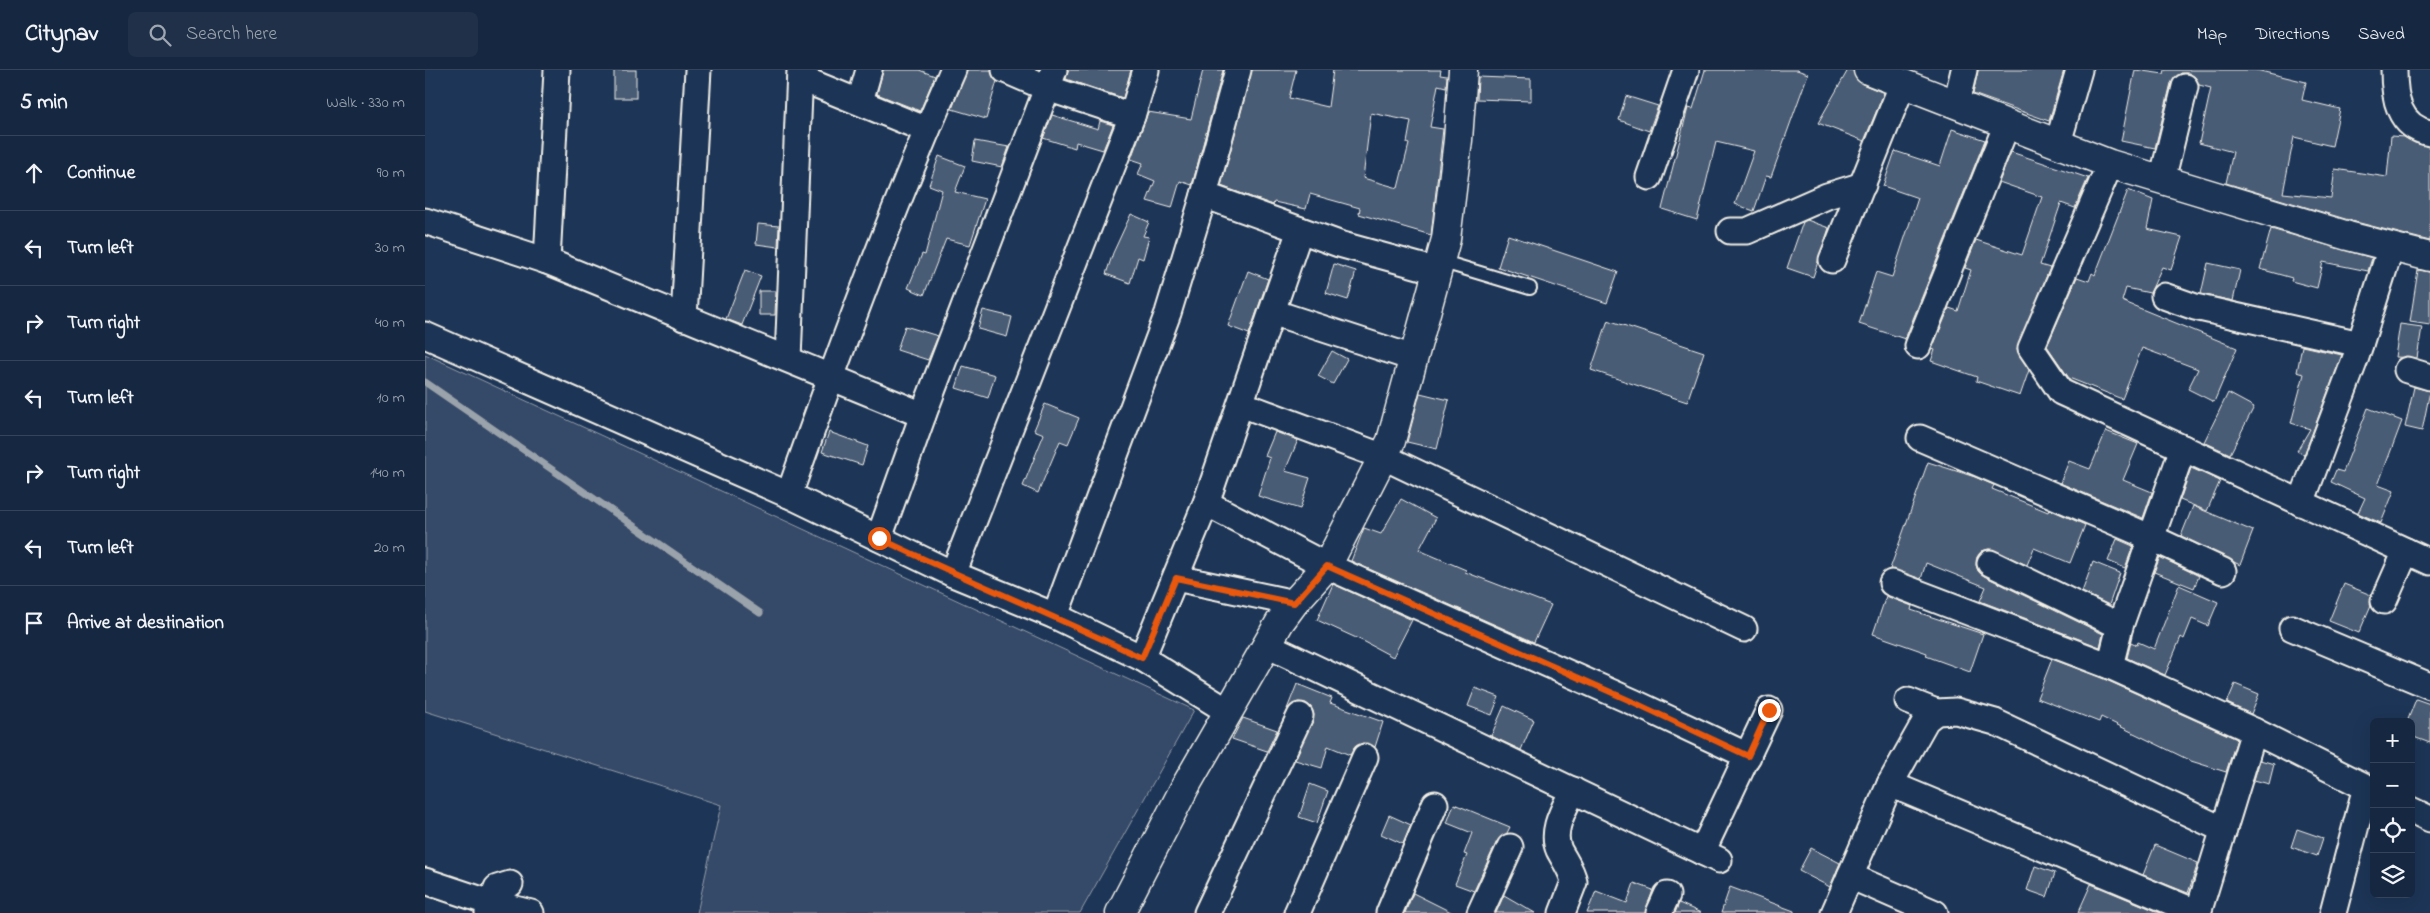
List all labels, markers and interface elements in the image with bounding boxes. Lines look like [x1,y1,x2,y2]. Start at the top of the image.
search box [128,12,478,57]
text: Citynav [25,17,98,52]
icon: search [146,21,174,49]
text: Search here [186,21,277,48]
text: Map [2197,22,2227,48]
text: Directions [2255,22,2330,48]
text: Saved [2358,22,2405,48]
text: 5 min [20,88,68,118]
text: Walk · 330 m [326,91,405,115]
icon: ahead [20,159,48,187]
text: Continue [67,160,135,187]
text: 90 m [377,161,405,185]
icon: left [20,234,48,262]
text: Turn left [67,235,134,262]
text: 30 m [375,236,405,260]
icon: right [20,309,48,337]
text: Turn right [67,310,140,337]
text: 40 m [375,311,405,335]
icon: left [20,384,48,412]
text: Turn left [67,385,134,412]
text: 10 m [377,386,405,410]
icon: right [20,459,48,487]
text: Turn right [67,460,140,487]
text: 140 m [370,461,405,485]
route start [868,527,891,550]
icon: left [20,534,48,562]
text: Turn left [67,535,134,562]
text: 20 m [374,536,405,560]
icon: arrive [20,609,48,637]
text: Arrive at destination [67,610,224,637]
route end [1758,699,1781,722]
map controls [2370,718,2415,898]
button: + [2370,718,2415,763]
button: − [2370,763,2415,808]
button: locate [2370,808,2415,853]
button: layers [2370,853,2415,898]

